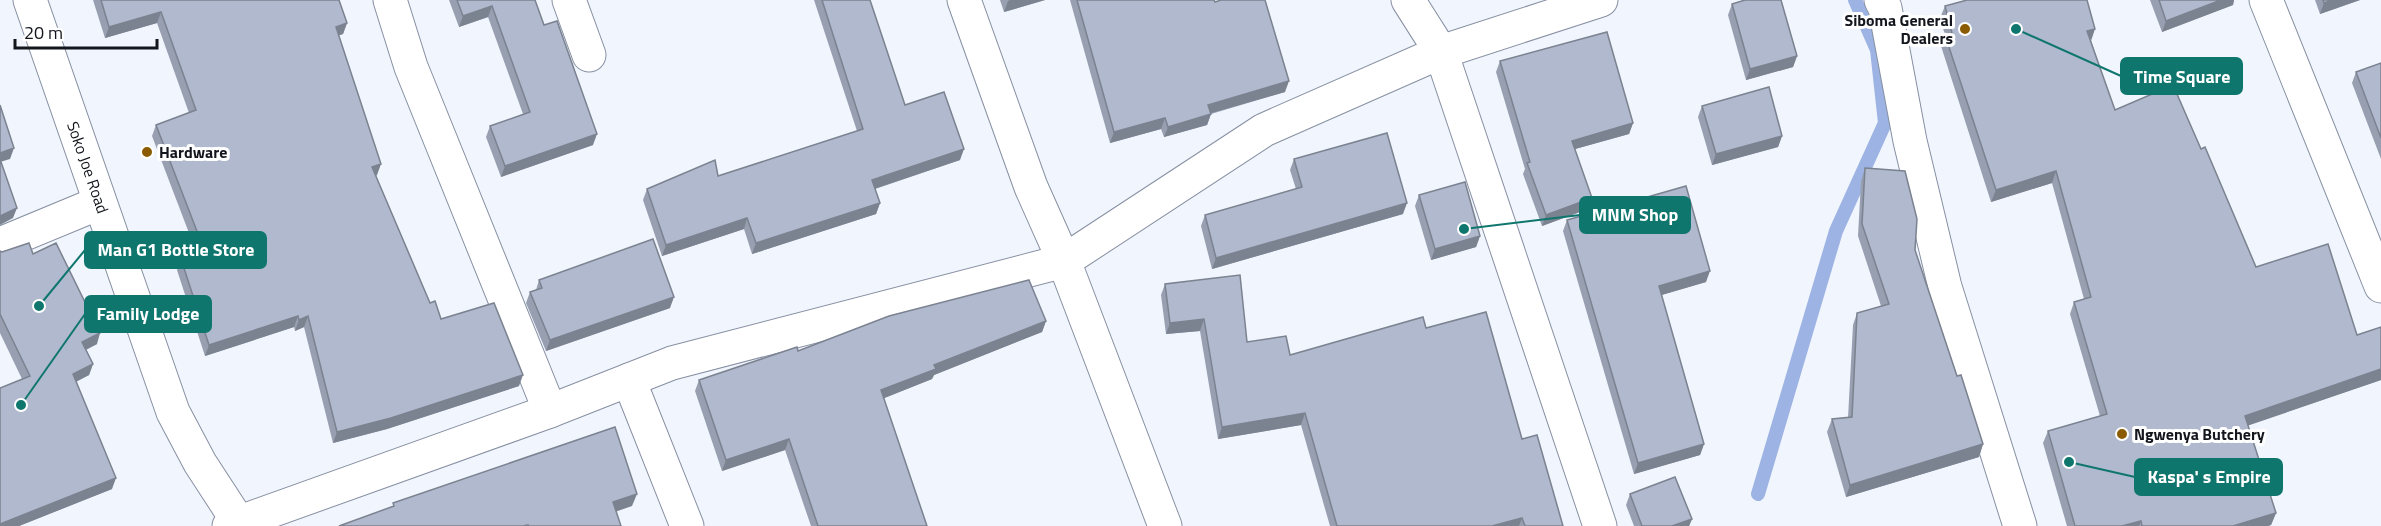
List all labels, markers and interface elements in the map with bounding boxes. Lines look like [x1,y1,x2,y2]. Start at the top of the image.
place label: Siboma General Dealers [1844,8,1953,50]
scale bar [15,12,158,50]
text: 20 m [24,19,63,46]
marker: Siboma General Dealers [1958,22,1972,36]
callout: Time Square [2121,58,2242,94]
text: Time Square [2134,63,2230,90]
street label: Soko Joe Road [61,118,115,216]
place label: Hardware [159,140,227,164]
marker: Hardware [140,145,154,159]
callout: MNM Shop [1580,197,1690,233]
text: MNM Shop [1592,201,1678,228]
callout: Man G1 Bottle Store [85,232,266,268]
text: Man G1 Bottle Store [98,236,254,263]
callout: Family Lodge [85,296,211,332]
text: Family Lodge [97,300,199,327]
place label: Ngwenya Butchery [2134,422,2265,446]
marker: Ngwenya Butchery [2115,427,2129,441]
callout: Kaspa' s Empire [2135,459,2282,495]
text: Kaspa' s Empire [2147,463,2271,490]

